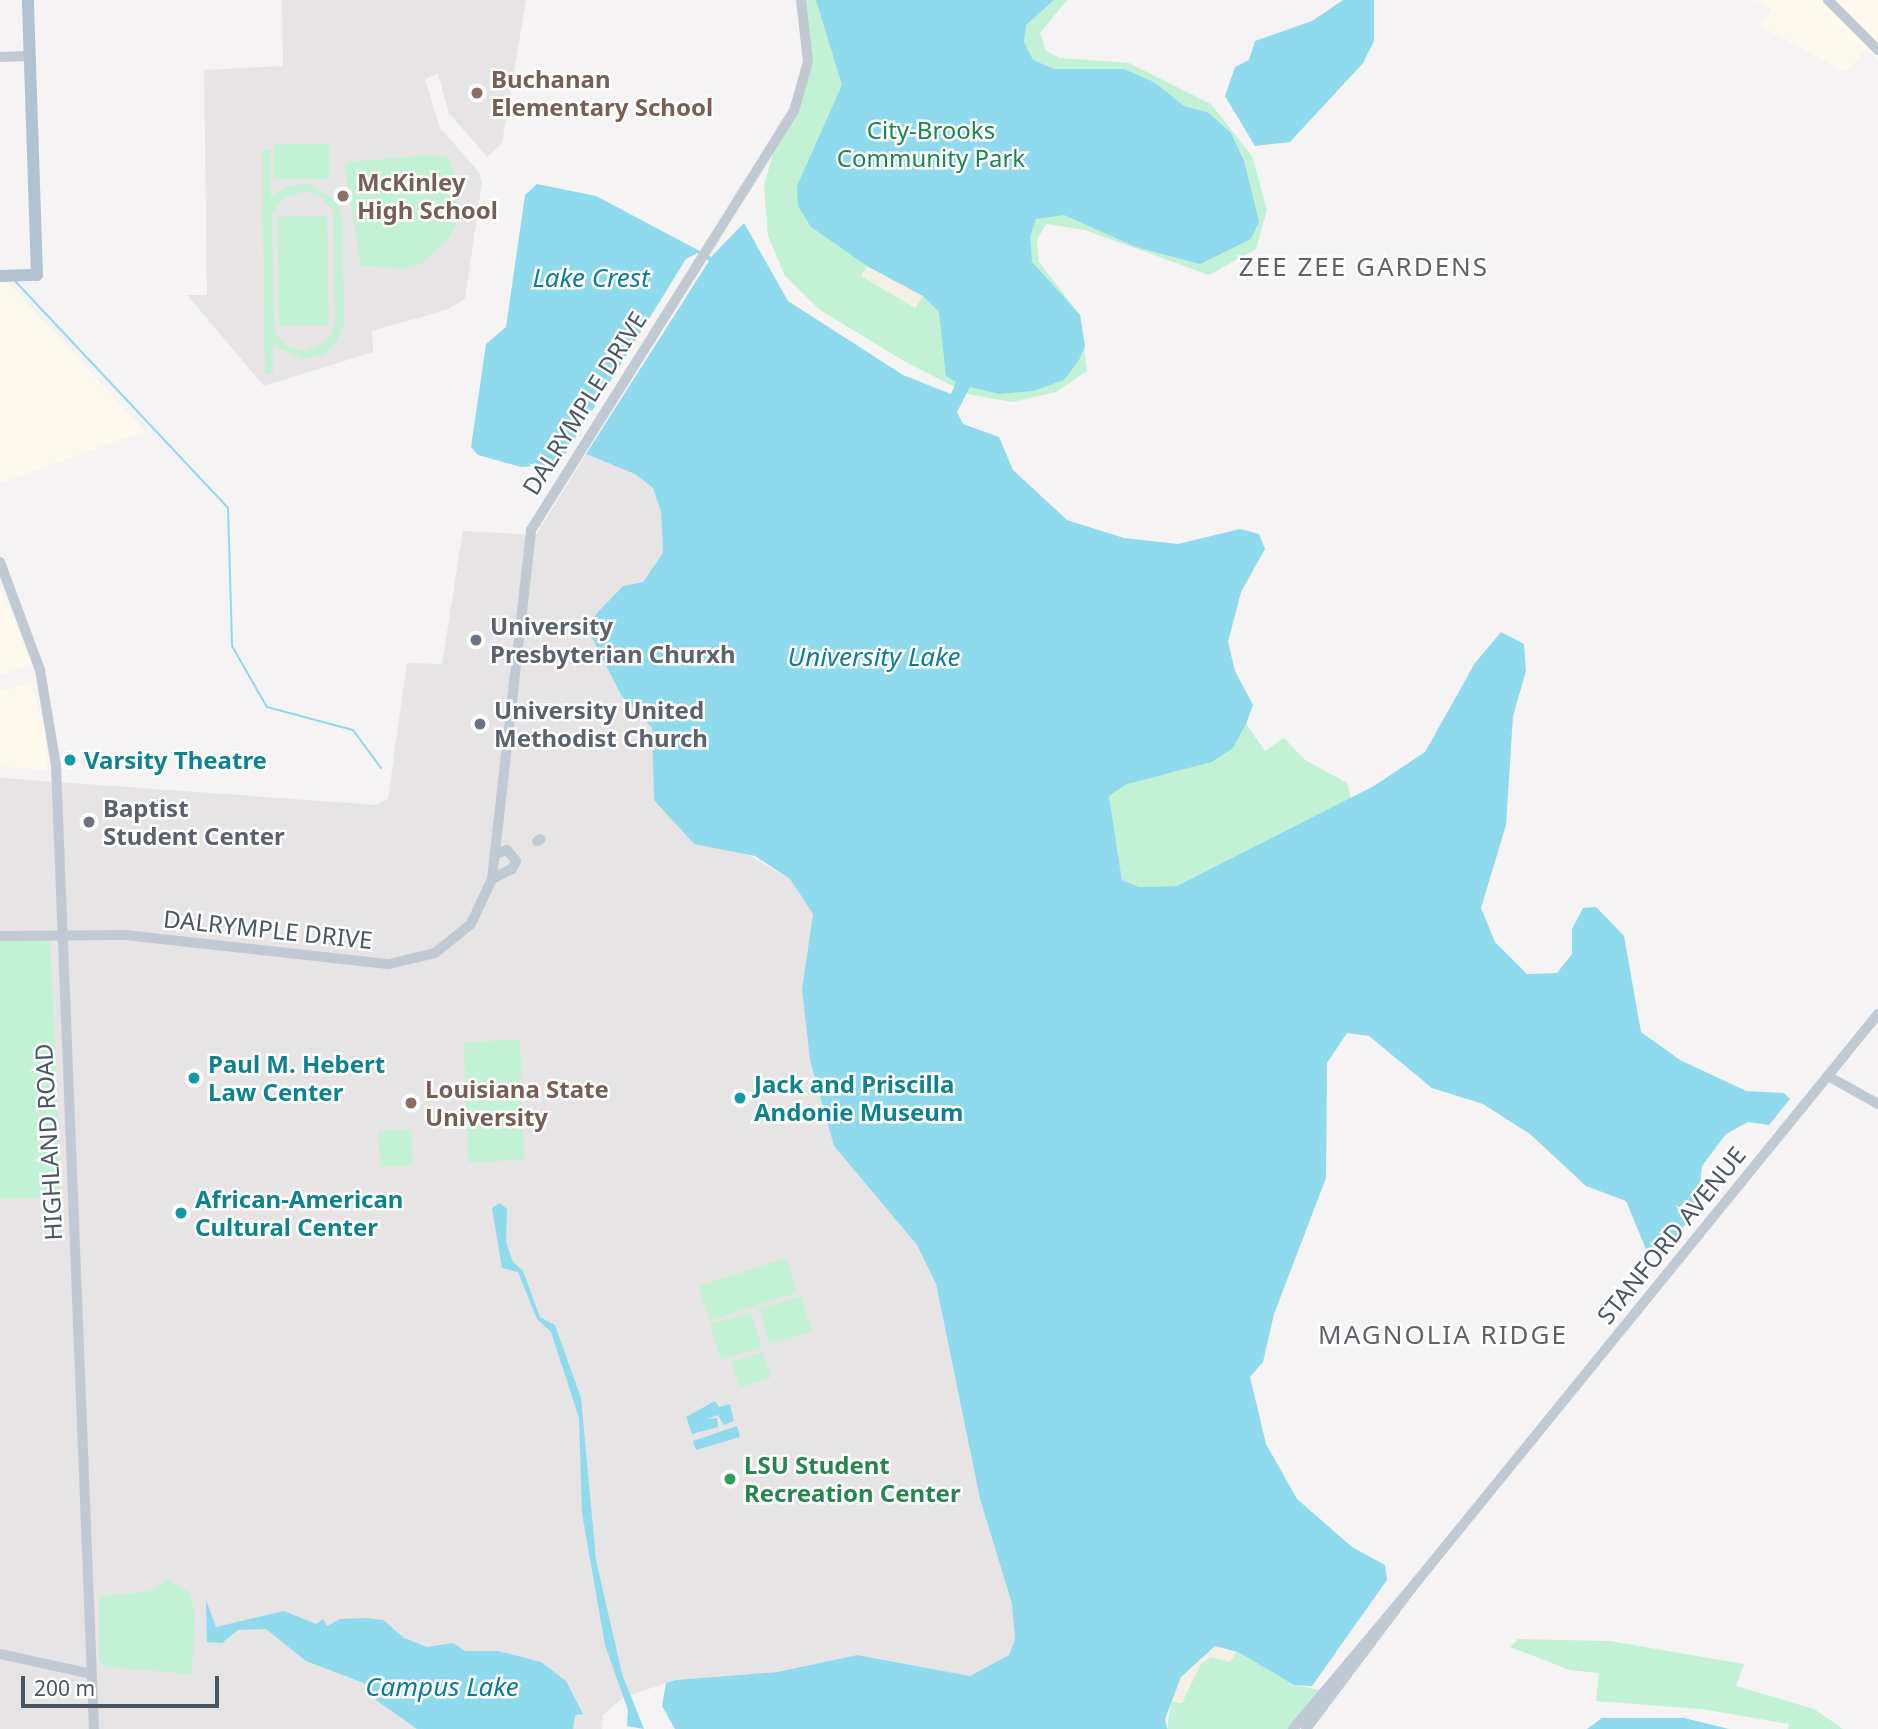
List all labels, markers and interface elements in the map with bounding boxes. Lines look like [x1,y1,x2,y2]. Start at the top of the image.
place label: Buchanan Elementary School [491,65,713,121]
marker: Buchanan Elementary School [469,85,485,101]
park label: City-Brooks Community Park [837,116,1025,172]
place label: McKinley High School [357,168,498,224]
marker: McKinley High School [335,188,351,204]
district label: ZEE ZEE GARDENS [1241,251,1487,283]
water label: Lake Crest [532,262,650,294]
street label: DALRYMPLE DRIVE [516,306,652,500]
place label: University Presbyterian Churxh [490,612,736,668]
marker: University Presbyterian Churxh [468,632,484,648]
water label: University Lake [788,641,960,673]
place label: University United Methodist Church [494,696,708,752]
marker: University United Methodist Church [472,716,488,732]
place label: Varsity Theatre [84,746,267,774]
marker: Varsity Theatre [62,752,78,768]
place label: Baptist Student Center [103,794,285,850]
marker: Baptist Student Center [81,814,97,830]
street label: DALRYMPLE DRIVE [162,904,374,954]
street label: HIGHLAND ROAD [28,1043,68,1241]
place label: Paul M. Hebert Law Center [208,1050,385,1106]
marker: Paul M. Hebert Law Center [186,1070,202,1086]
place label: Jack and Priscilla Andonie Museum [754,1070,963,1126]
place label: Louisiana State University [425,1075,609,1131]
marker: Jack and Priscilla Andonie Museum [732,1090,748,1106]
marker: Louisiana State University [403,1095,419,1111]
street label: STANFORD AVENUE [1591,1141,1751,1329]
place label: African-American Cultural Center [195,1185,403,1241]
marker: African-American Cultural Center [173,1205,189,1221]
district label: MAGNOLIA RIDGE [1320,1319,1566,1351]
place label: LSU Student Recreation Center [744,1451,961,1507]
marker: LSU Student Recreation Center [722,1471,738,1487]
scale bar [24,1662,222,1706]
water label: Campus Lake [365,1671,519,1703]
text: 200 m [34,1674,95,1702]

